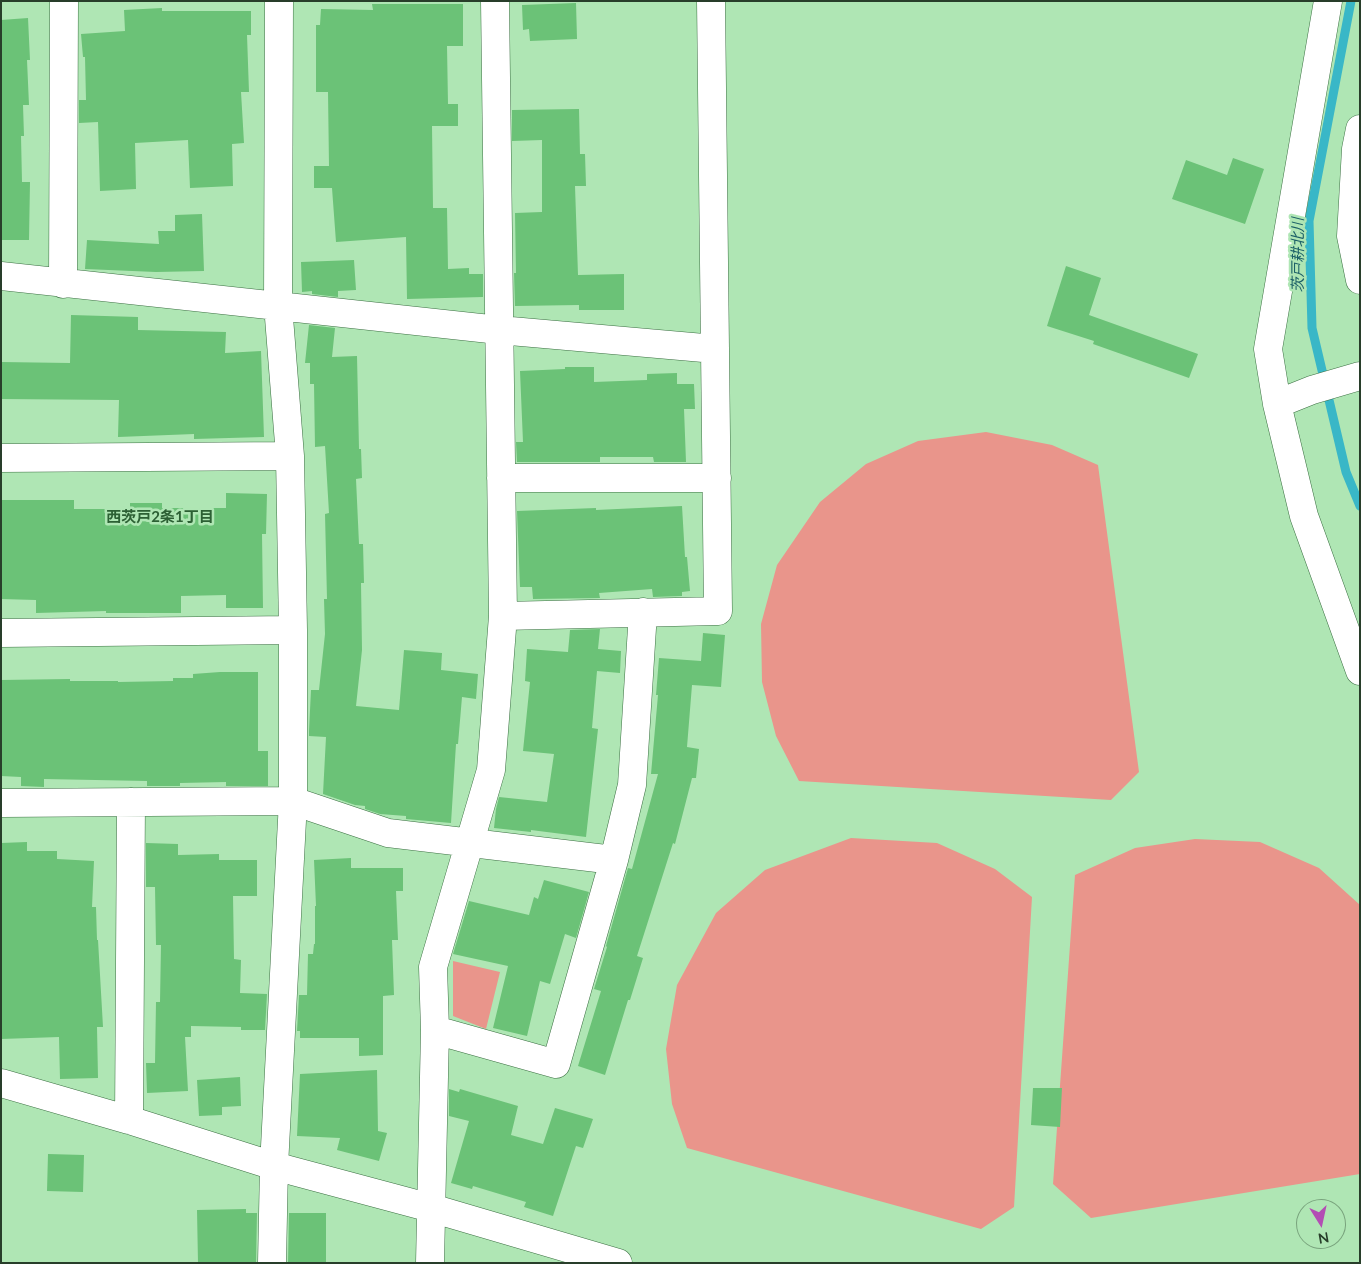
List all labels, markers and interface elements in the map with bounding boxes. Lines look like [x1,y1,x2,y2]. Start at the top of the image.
water label: 茨戸耕北川 [1289,218,1307,292]
district label: 西茨戸2条1丁目 [106,508,214,526]
north arrow [1296,1199,1346,1249]
text: N [1317,1229,1330,1248]

